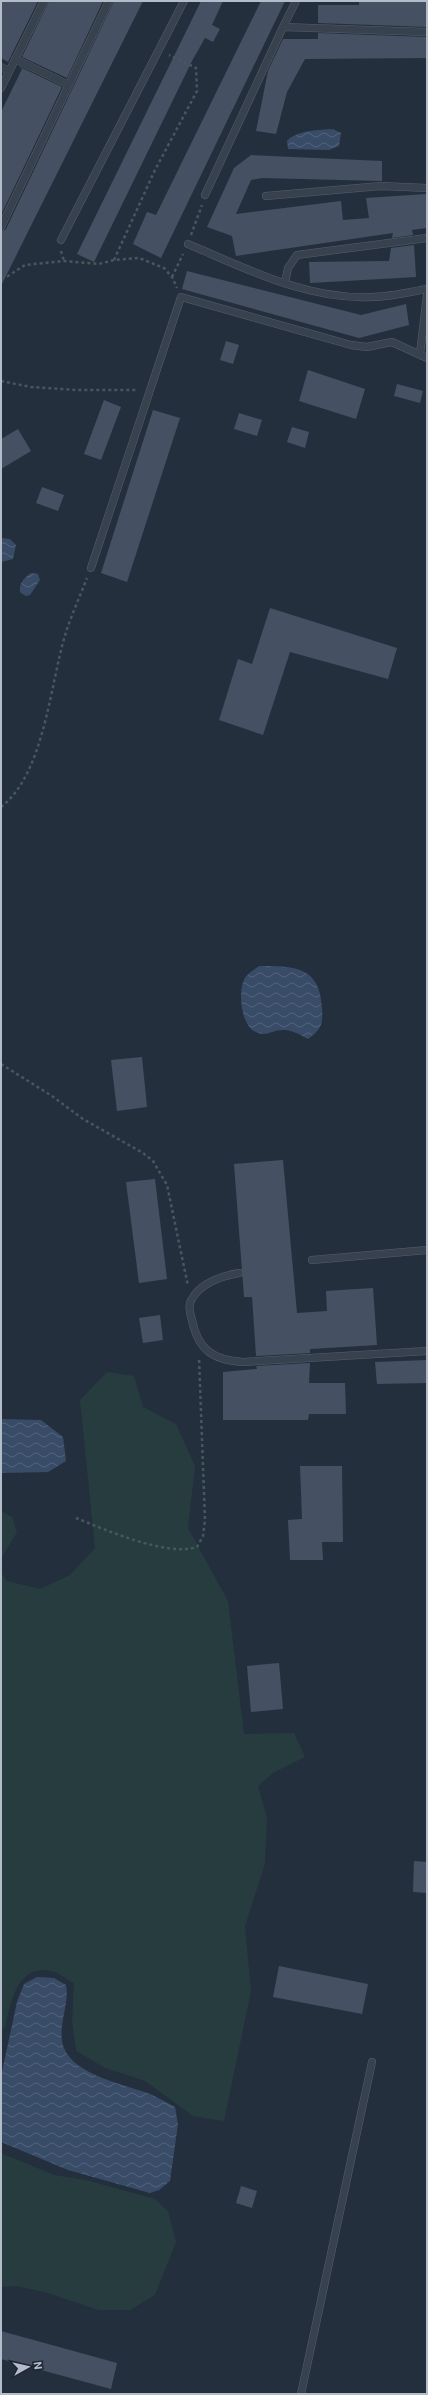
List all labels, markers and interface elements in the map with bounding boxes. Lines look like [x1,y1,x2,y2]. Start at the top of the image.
north arrow [8,2347,48,2387]
text: N [30,2361,44,2371]

